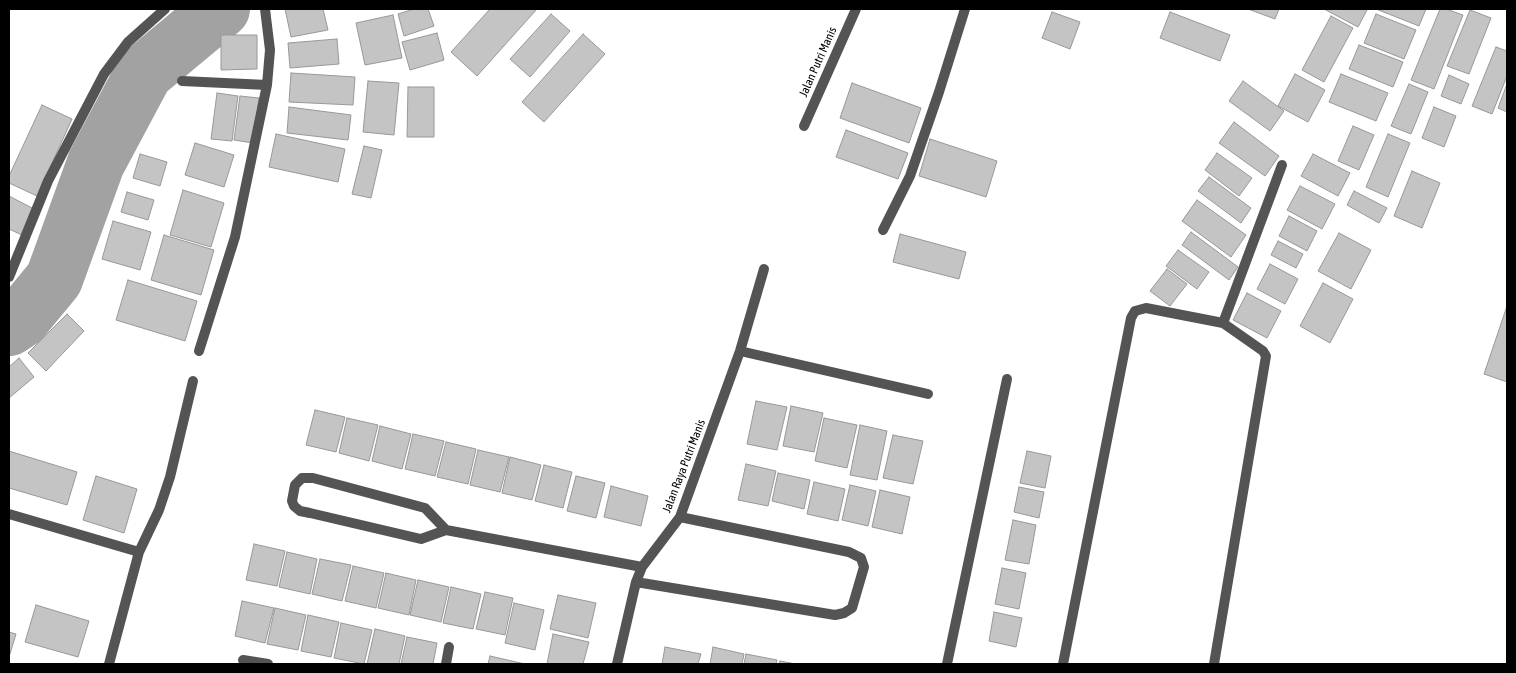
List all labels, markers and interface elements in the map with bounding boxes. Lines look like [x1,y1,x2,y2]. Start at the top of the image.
street label: Jalan Putri Manis [796,25,840,99]
street label: Jalan Raya Putri Manis [660,417,708,515]

